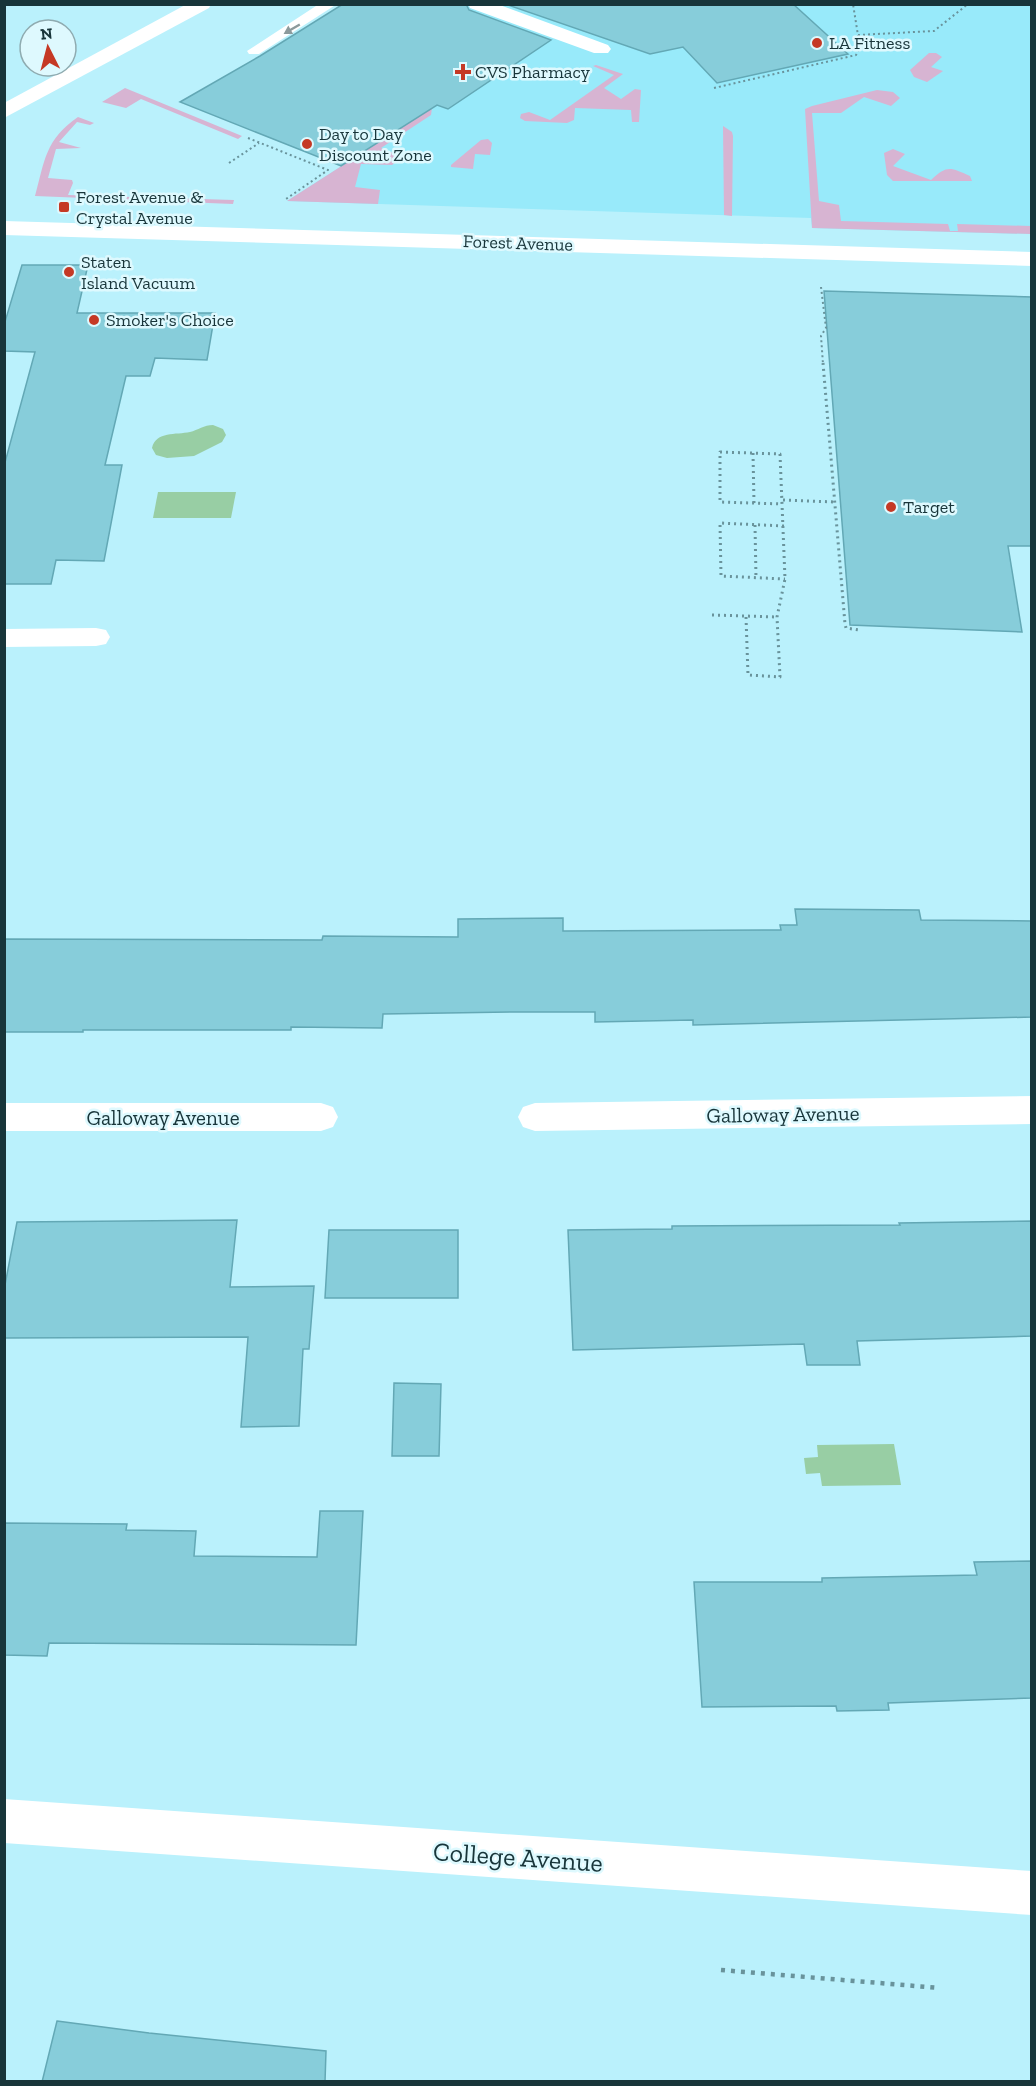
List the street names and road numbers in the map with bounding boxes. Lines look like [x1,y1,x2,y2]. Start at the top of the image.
street label: Forest Avenue [463,230,573,256]
street label: Galloway Avenue [706,1100,860,1128]
street label: Galloway Avenue [86,1105,240,1130]
street label: College Avenue [432,1835,604,1879]

